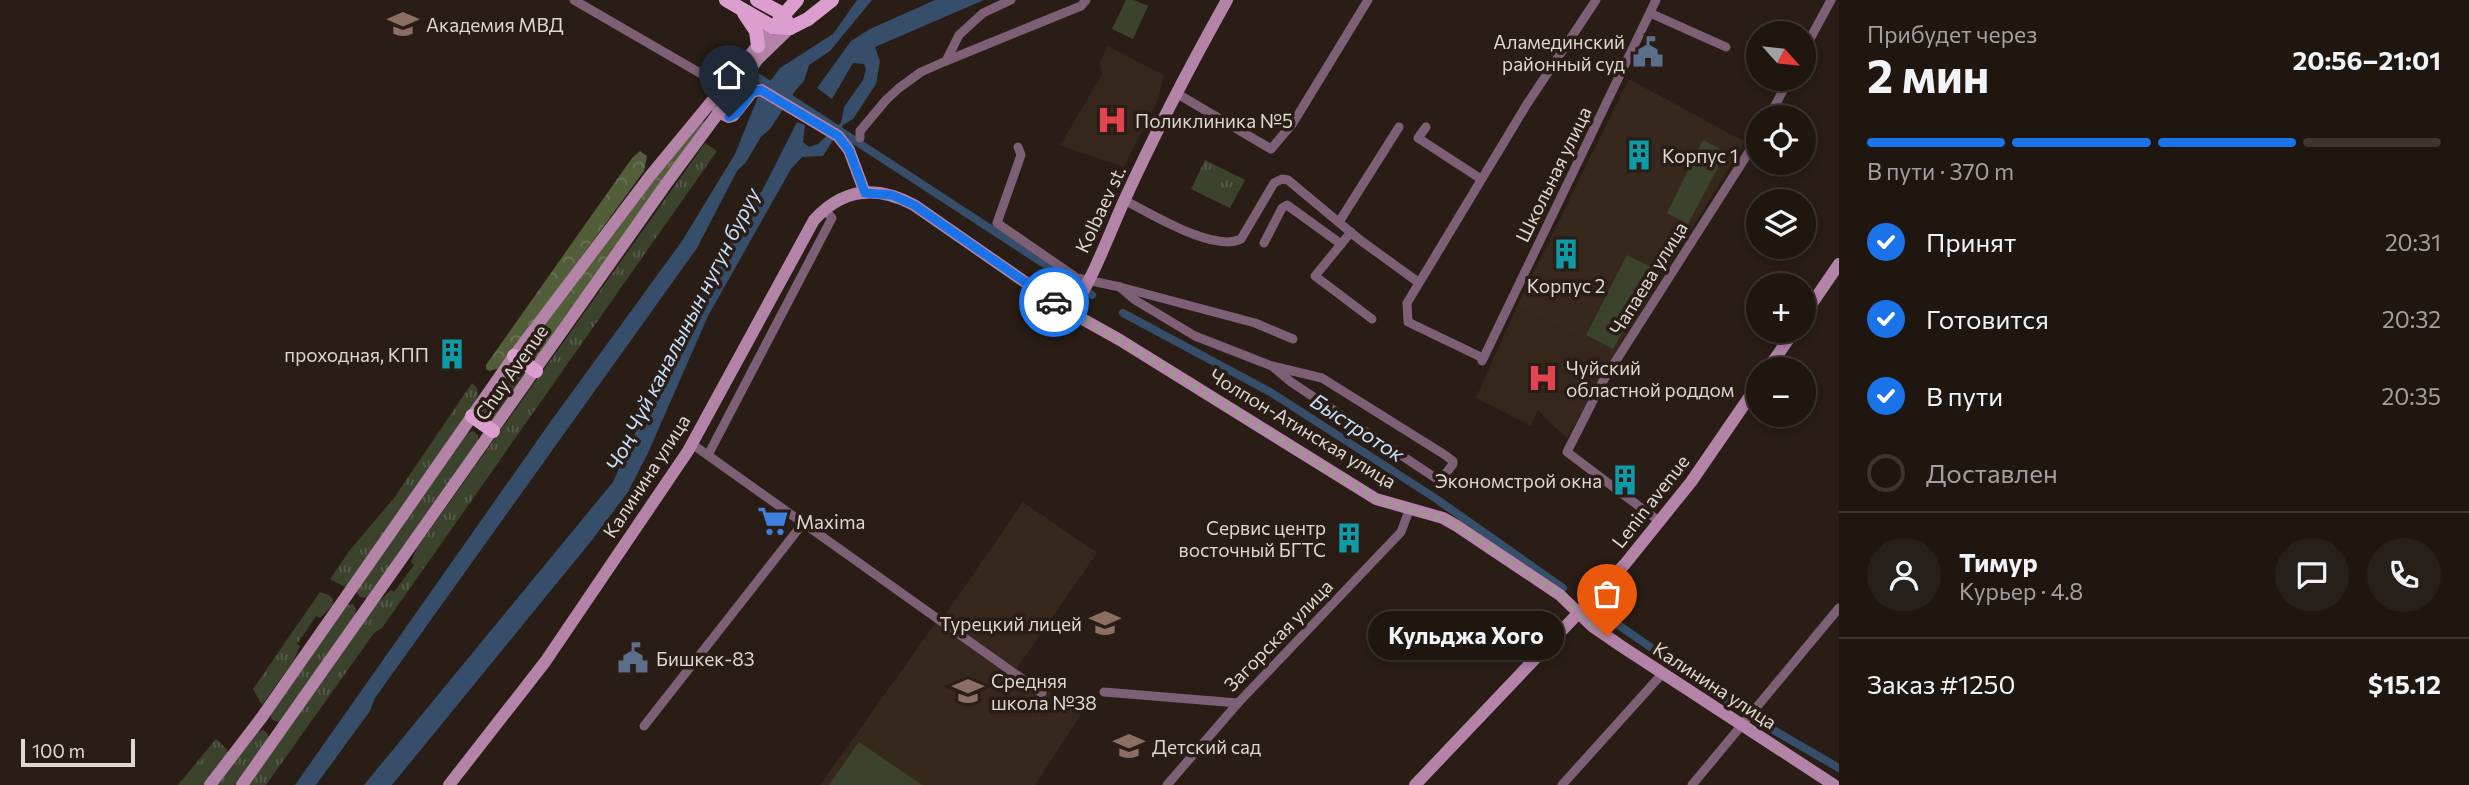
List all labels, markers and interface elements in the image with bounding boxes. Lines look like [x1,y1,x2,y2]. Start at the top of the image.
school or university icon: Академия МВД [386,7,420,41]
place label: Академия МВД [426,13,564,36]
text: Прибудет через [1867,20,2037,48]
north arrow [1746,21,1816,91]
map controls [1746,21,1816,427]
place label: Аламединский районный суд [1493,30,1625,75]
public building icon: Аламединский районный суд [1631,35,1665,69]
text: 20:56–21:01 [2293,44,2441,75]
pin [699,45,759,117]
text: 2 мин [1867,46,1989,102]
icon: home [710,56,748,94]
hospital icon: Поликлиника №5 [1095,103,1129,137]
street label: Школьная улица [1510,103,1596,245]
button: locate [1746,105,1816,175]
place label: Поликлиника №5 [1135,109,1293,132]
building icon: Корпус 1 [1622,138,1656,172]
place label: Корпус 1 [1662,144,1738,167]
text: В пути · 370 m [1867,157,2014,185]
street label: Kolbaev st. [1070,162,1130,256]
water label: Чоң Чүй каналынын нугун буруу [599,182,765,475]
button: layers [1746,189,1816,259]
street label: Чапаева улица [1604,217,1692,339]
icon: check [1867,223,1905,261]
text: Принят [1926,226,2016,257]
text: 20:31 [2385,228,2441,256]
building icon: Корпус 2 [1549,237,1583,271]
courier [1019,267,1089,337]
button: + [1746,273,1816,343]
place label: Корпус 2 [1527,274,1605,297]
icon: car [1035,283,1073,321]
icon: check [1867,300,1905,338]
text: Готовится [1926,303,2049,334]
text: 20:32 [2382,305,2441,333]
street label: Chuy Avenue [470,320,552,424]
building icon: проходная, КПП [435,337,469,371]
place label: проходная, КПП [284,343,429,366]
place label: Чуйский областной роддом [1566,356,1734,401]
button: − [1746,357,1816,427]
hospital icon: Чуйский областной роддом [1526,361,1560,395]
street label: Чолпон-Атинская улица [1206,363,1400,493]
icon: check [1867,377,1905,415]
text: В пути [1926,380,2003,411]
text: 20:35 [2382,382,2441,410]
water label: Быстроток [1306,387,1410,467]
street label: Калинина улица [598,410,694,542]
street label: Lenin avenue [1606,450,1694,552]
text: Доставлен [1926,457,2058,488]
building icon: Экономстрой окна [1608,463,1642,497]
place label: Экономстрой окна [1435,469,1602,492]
supermarket icon: Maxima [756,504,790,538]
place label: Maxima [796,510,865,533]
place label: Сервис центр восточный БГТС [1179,516,1326,561]
building icon: Сервис центр восточный БГТС [1332,521,1366,555]
button: person [1867,538,1941,612]
button: chat [2275,538,2349,612]
button: phone [2367,538,2441,612]
text: Тимур [1959,546,2038,577]
pin [1577,564,1637,636]
street label: Загорская улица [1219,574,1337,696]
icon: bag [1588,575,1626,613]
text: Курьер · 4.8 [1959,577,2083,605]
school or university icon: Турецкий лицей [1088,606,1122,640]
place label: Турецкий лицей [940,612,1082,635]
callout: Кульджа Хого [1369,612,1565,660]
text: Кульджа Хого [1388,621,1544,649]
street label: Калинина улица [1649,637,1781,733]
public building icon: Бишкек-83 [616,641,650,675]
place label: Бишкек-83 [656,647,754,670]
text: Заказ #1250 [1867,668,2016,699]
text: $15.12 [2368,668,2441,699]
place label: Средняя школа №38 [991,669,1097,714]
school or university icon: Средняя школа №38 [951,674,985,708]
school or university icon: Детский сад [1112,729,1146,763]
place label: Детский сад [1152,735,1261,758]
scale bar [21,736,135,768]
text: 100 m [32,739,85,762]

